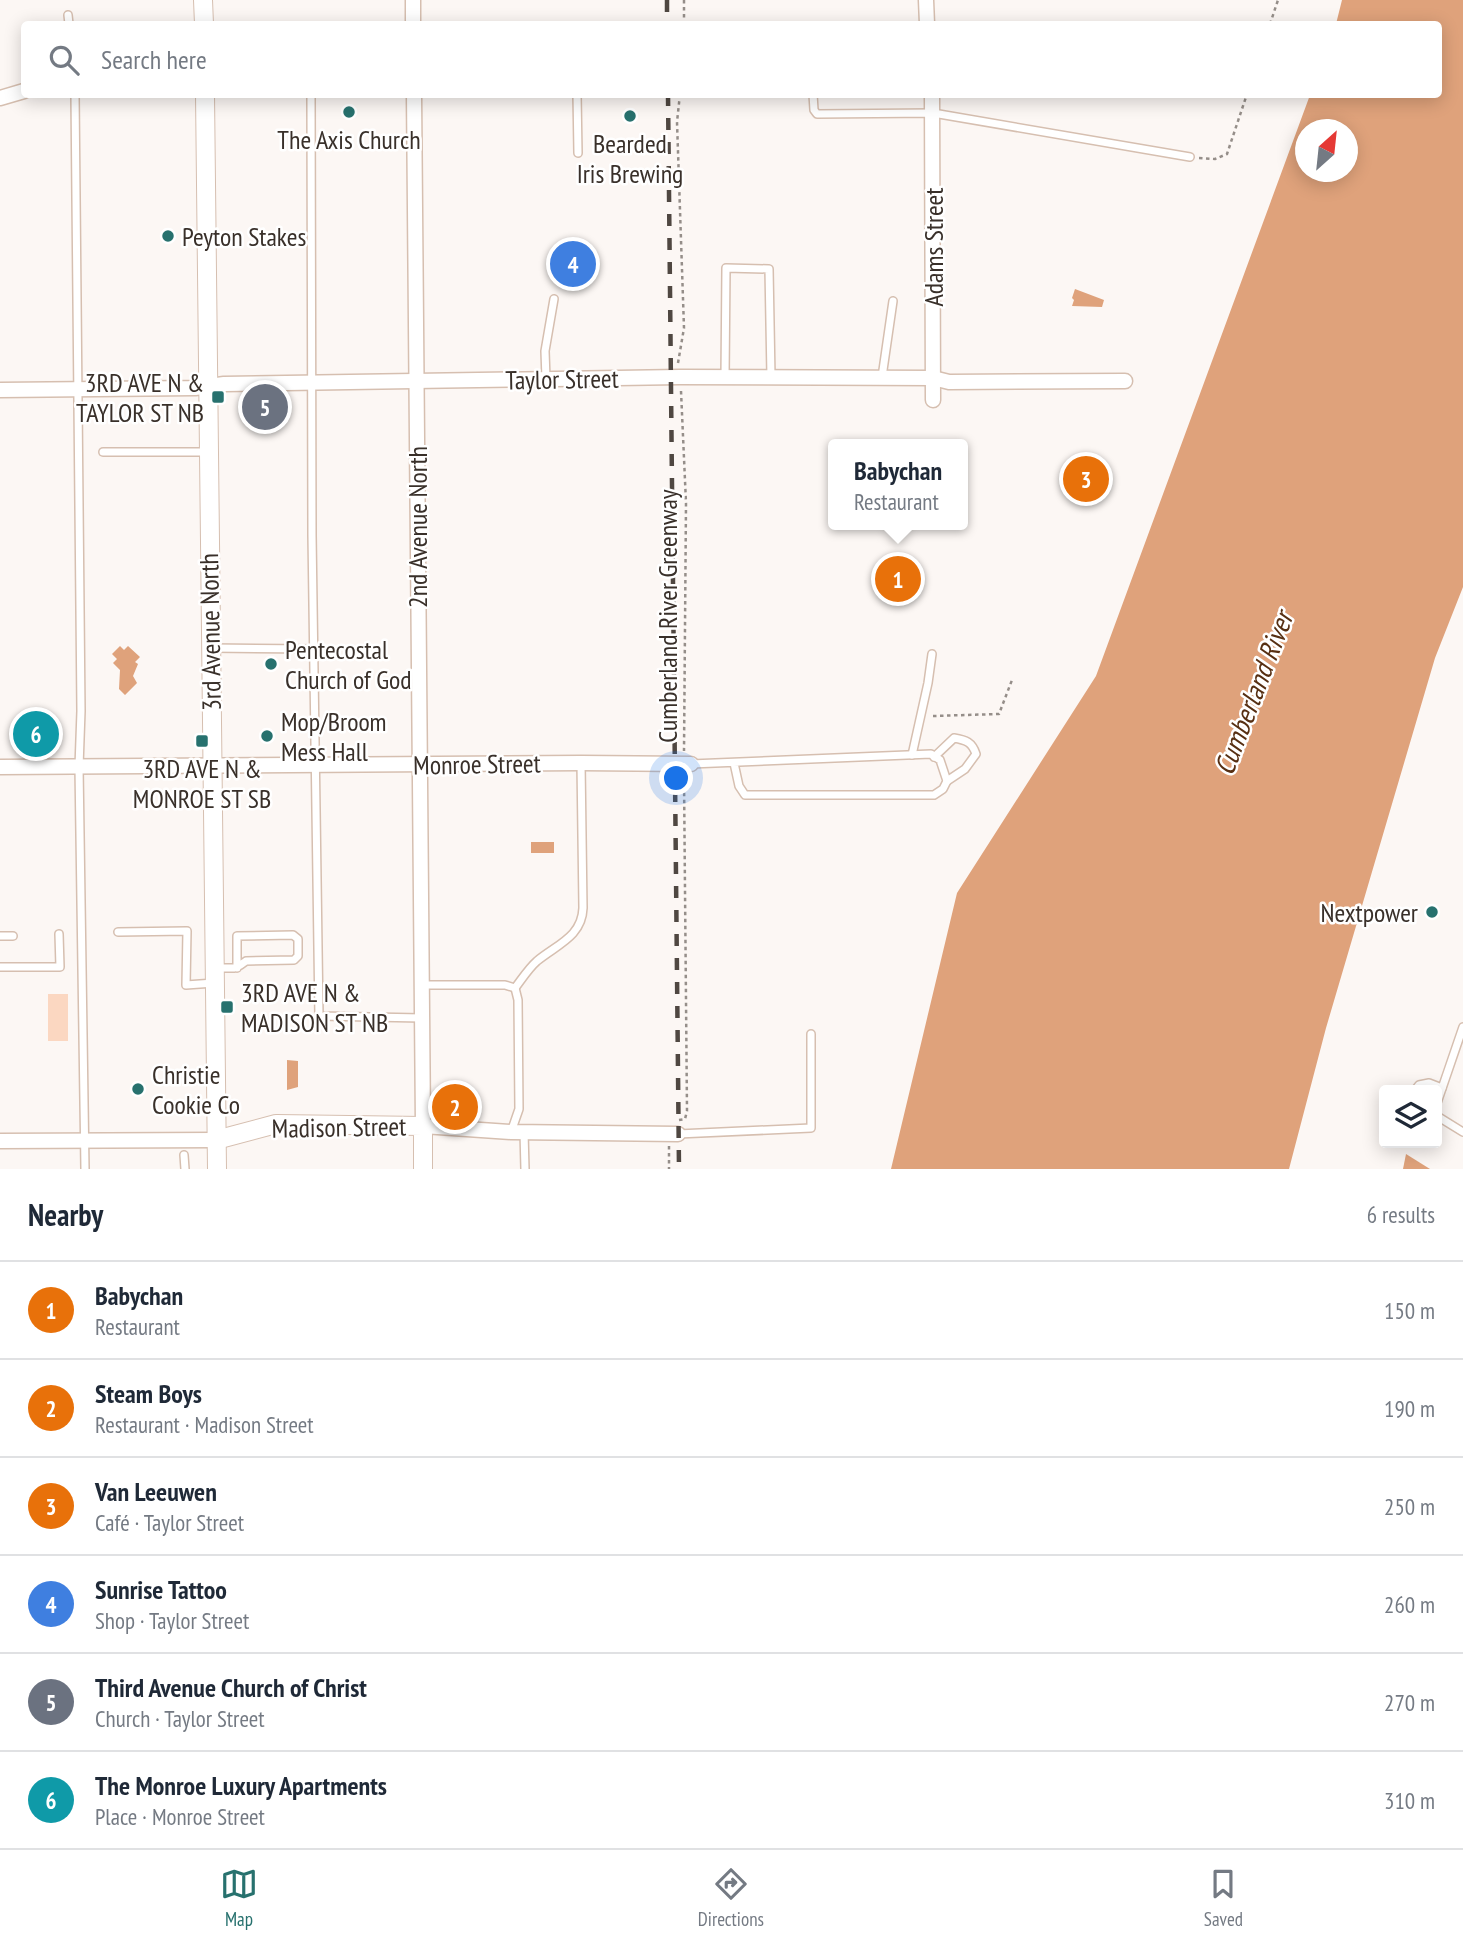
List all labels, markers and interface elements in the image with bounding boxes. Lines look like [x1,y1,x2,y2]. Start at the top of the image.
search box [21,21,1442,98]
icon: search [45,41,83,79]
text: Search here [101,43,207,76]
marker: The Axis Church [341,104,357,120]
marker: Bearded Iris Brewing [622,108,638,124]
north arrow [1295,119,1358,182]
place label: The Axis Church [277,123,421,156]
place label: Bearded Iris Brewing [577,127,683,190]
street label: Adams Street [917,187,950,307]
place label: Peyton Stakes [182,220,306,253]
marker: Peyton Stakes [160,228,176,244]
pin: 4 [550,238,596,290]
street label: Taylor Street [505,362,619,396]
place label: 3RD AVE N & TAYLOR ST NB [76,366,204,429]
pin: 5 [242,381,288,433]
marker: 3RD AVE N & TAYLOR ST NB [210,389,226,405]
popup [828,439,968,530]
street label: 2nd Avenue North [401,446,434,608]
pin: 3 [1063,453,1109,505]
text: Babychan [854,454,942,487]
text: Restaurant [854,487,939,516]
street label: Cumberland River Greenway [651,489,684,743]
street label: 3rd Avenue North [192,553,228,711]
pin: 1 [875,553,921,605]
water label: Cumberland River [1205,602,1303,780]
place label: Pentecostal Church of God [285,633,411,696]
marker: Pentecostal Church of God [263,656,279,672]
place label: Mop/Broom Mess Hall [281,705,387,768]
pin: 6 [13,708,59,760]
marker: Mop/Broom Mess Hall [259,728,275,744]
marker: 3RD AVE N & MONROE ST SB [194,733,210,749]
street label: Monroe Street [413,746,541,782]
place label: 3RD AVE N & MONROE ST SB [133,752,271,815]
your location [659,761,693,795]
place label: Nextpower [1321,896,1418,929]
marker: Nextpower [1424,904,1440,920]
place label: 3RD AVE N & MADISON ST NB [241,976,388,1039]
marker: 3RD AVE N & MADISON ST NB [219,999,235,1015]
place label: Christie Cookie Co [152,1058,240,1121]
marker: Christie Cookie Co [130,1081,146,1097]
pin: 2 [432,1081,478,1133]
map controls [1379,1085,1442,1148]
button: layers [1379,1085,1442,1148]
street label: Madison Street [271,1109,407,1145]
text: Nearby [28,1195,103,1234]
text: 6 results [1367,1200,1435,1229]
text: Babychan [95,1279,183,1312]
text: 1 [46,1296,57,1325]
text: 150 m [1384,1296,1435,1325]
text: Restaurant [95,1312,180,1341]
text: Steam Boys [95,1377,202,1410]
text: 2 [46,1394,57,1423]
text: 190 m [1384,1394,1435,1423]
text: Restaurant · Madison Street [95,1410,314,1439]
text: Van Leeuwen [95,1475,217,1508]
text: 3 [46,1492,57,1521]
text: 250 m [1384,1492,1435,1521]
text: Café · Taylor Street [95,1508,244,1537]
text: Sunrise Tattoo [95,1573,227,1606]
text: 4 [46,1590,57,1619]
text: 260 m [1384,1590,1435,1619]
text: Shop · Taylor Street [95,1606,249,1635]
text: Third Avenue Church of Christ [95,1671,367,1704]
text: 5 [46,1688,57,1717]
text: 270 m [1384,1688,1435,1717]
text: Church · Taylor Street [95,1704,265,1733]
text: The Monroe Luxury Apartments [95,1769,387,1802]
text: 6 [46,1786,57,1815]
text: 310 m [1384,1786,1435,1815]
text: Place · Monroe Street [95,1802,265,1831]
tab: Map [220,1865,258,1931]
tab: Directions [698,1865,764,1931]
tab: Saved [1204,1865,1243,1931]

